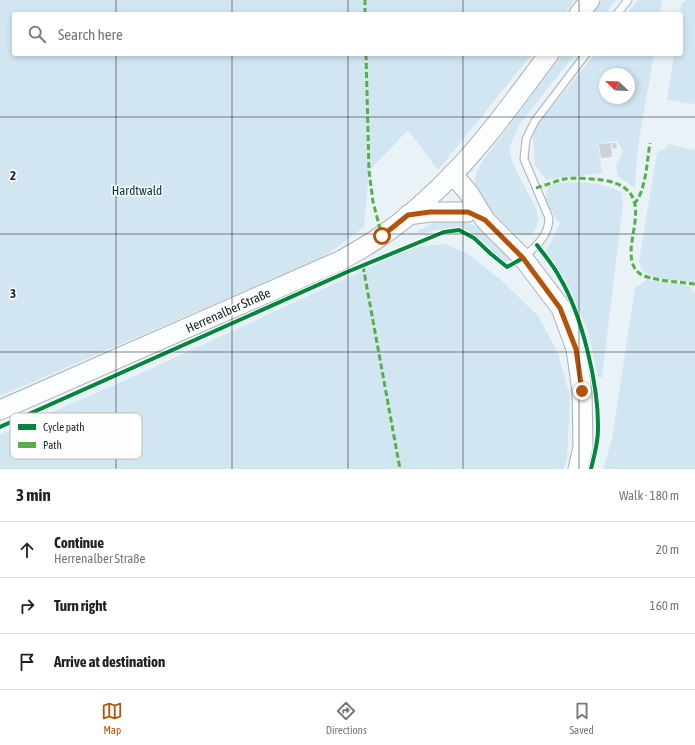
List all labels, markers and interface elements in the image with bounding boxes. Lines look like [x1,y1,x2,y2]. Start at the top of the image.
search box [12,12,683,56]
icon: search [26,23,48,45]
text: Search here [58,26,123,43]
north arrow [599,68,635,104]
text: 2 [10,168,16,183]
park label: Hardtwald [112,183,162,198]
route start [373,227,391,245]
street label: Herrenalber Straße [183,285,273,336]
text: 3 [10,286,16,301]
route end [573,382,591,400]
legend [10,413,142,459]
text: Cycle path [43,421,85,433]
text: Path [43,439,62,451]
text: 3 min [16,485,51,505]
text: Walk · 180 m [619,488,679,503]
text: Continue [54,534,104,551]
icon: ahead [16,539,38,561]
text: 20 m [656,542,679,557]
text: Herrenalber Straße [54,551,145,566]
icon: right [16,595,38,617]
text: Turn right [54,597,107,614]
text: 160 m [650,598,679,613]
icon: arrive [16,651,38,673]
text: Arrive at destination [54,653,165,670]
tab: Map [101,700,123,736]
tab: Directions [326,700,367,736]
tab: Saved [569,700,594,736]

